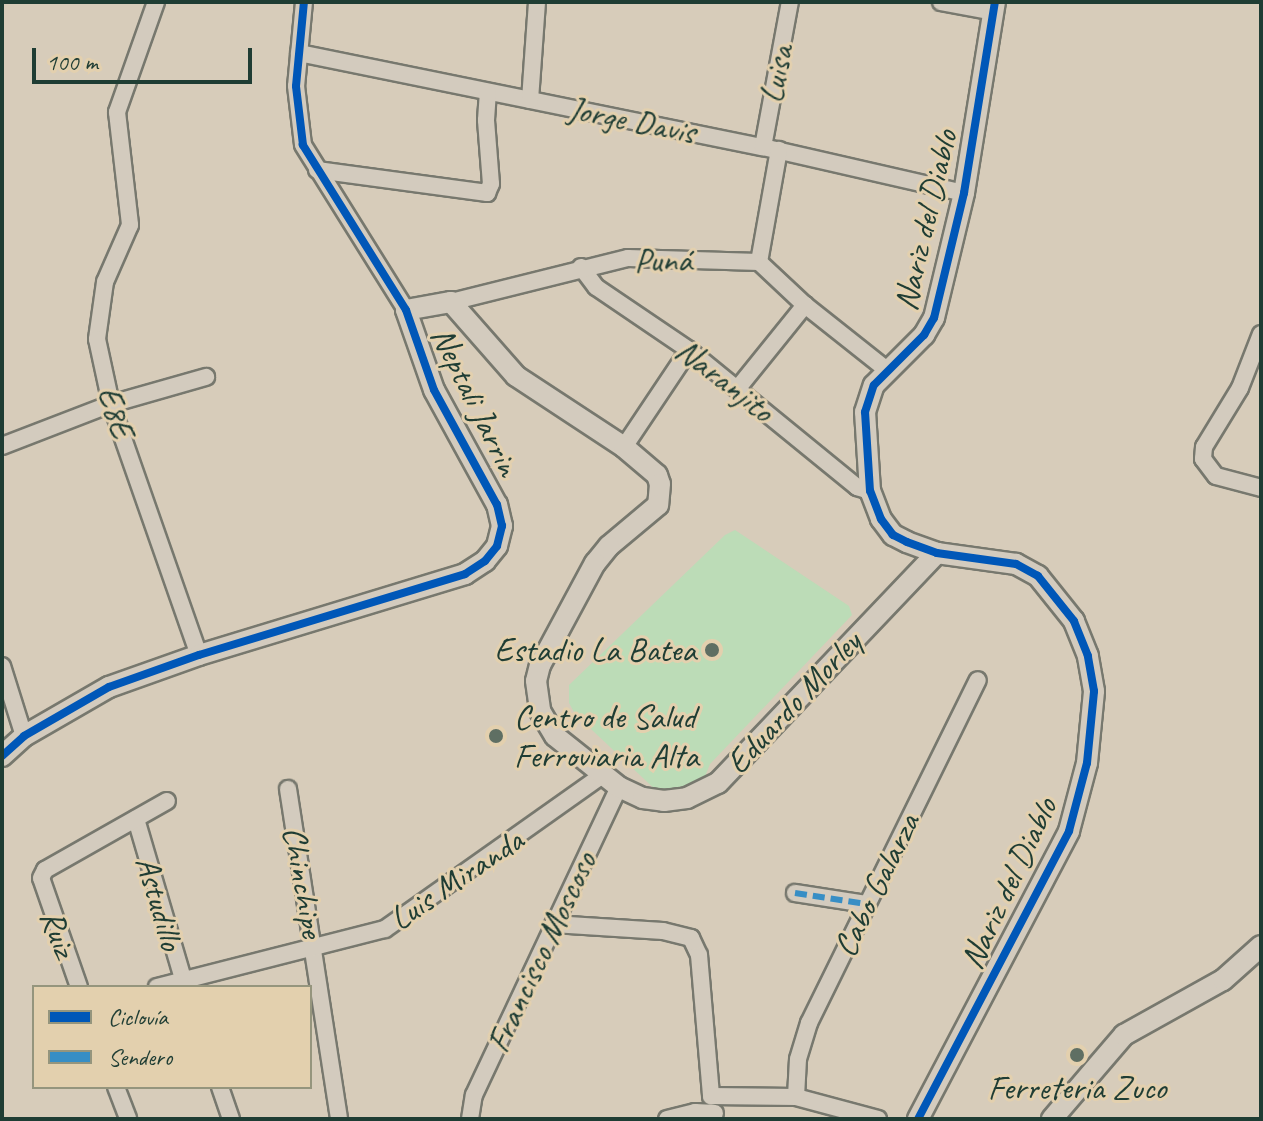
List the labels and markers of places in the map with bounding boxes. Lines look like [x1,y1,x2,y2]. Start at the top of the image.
place label: Estadio La Batea [494,630,696,670]
marker: Estadio La Batea [703,641,721,659]
place label: Centro de Salud Ferroviaria Alta [514,696,699,776]
marker: Centro de Salud Ferroviaria Alta [485,725,507,747]
marker: Ferreteria Zuco [1068,1046,1086,1064]
place label: Ferreteria Zuco [988,1068,1166,1108]

